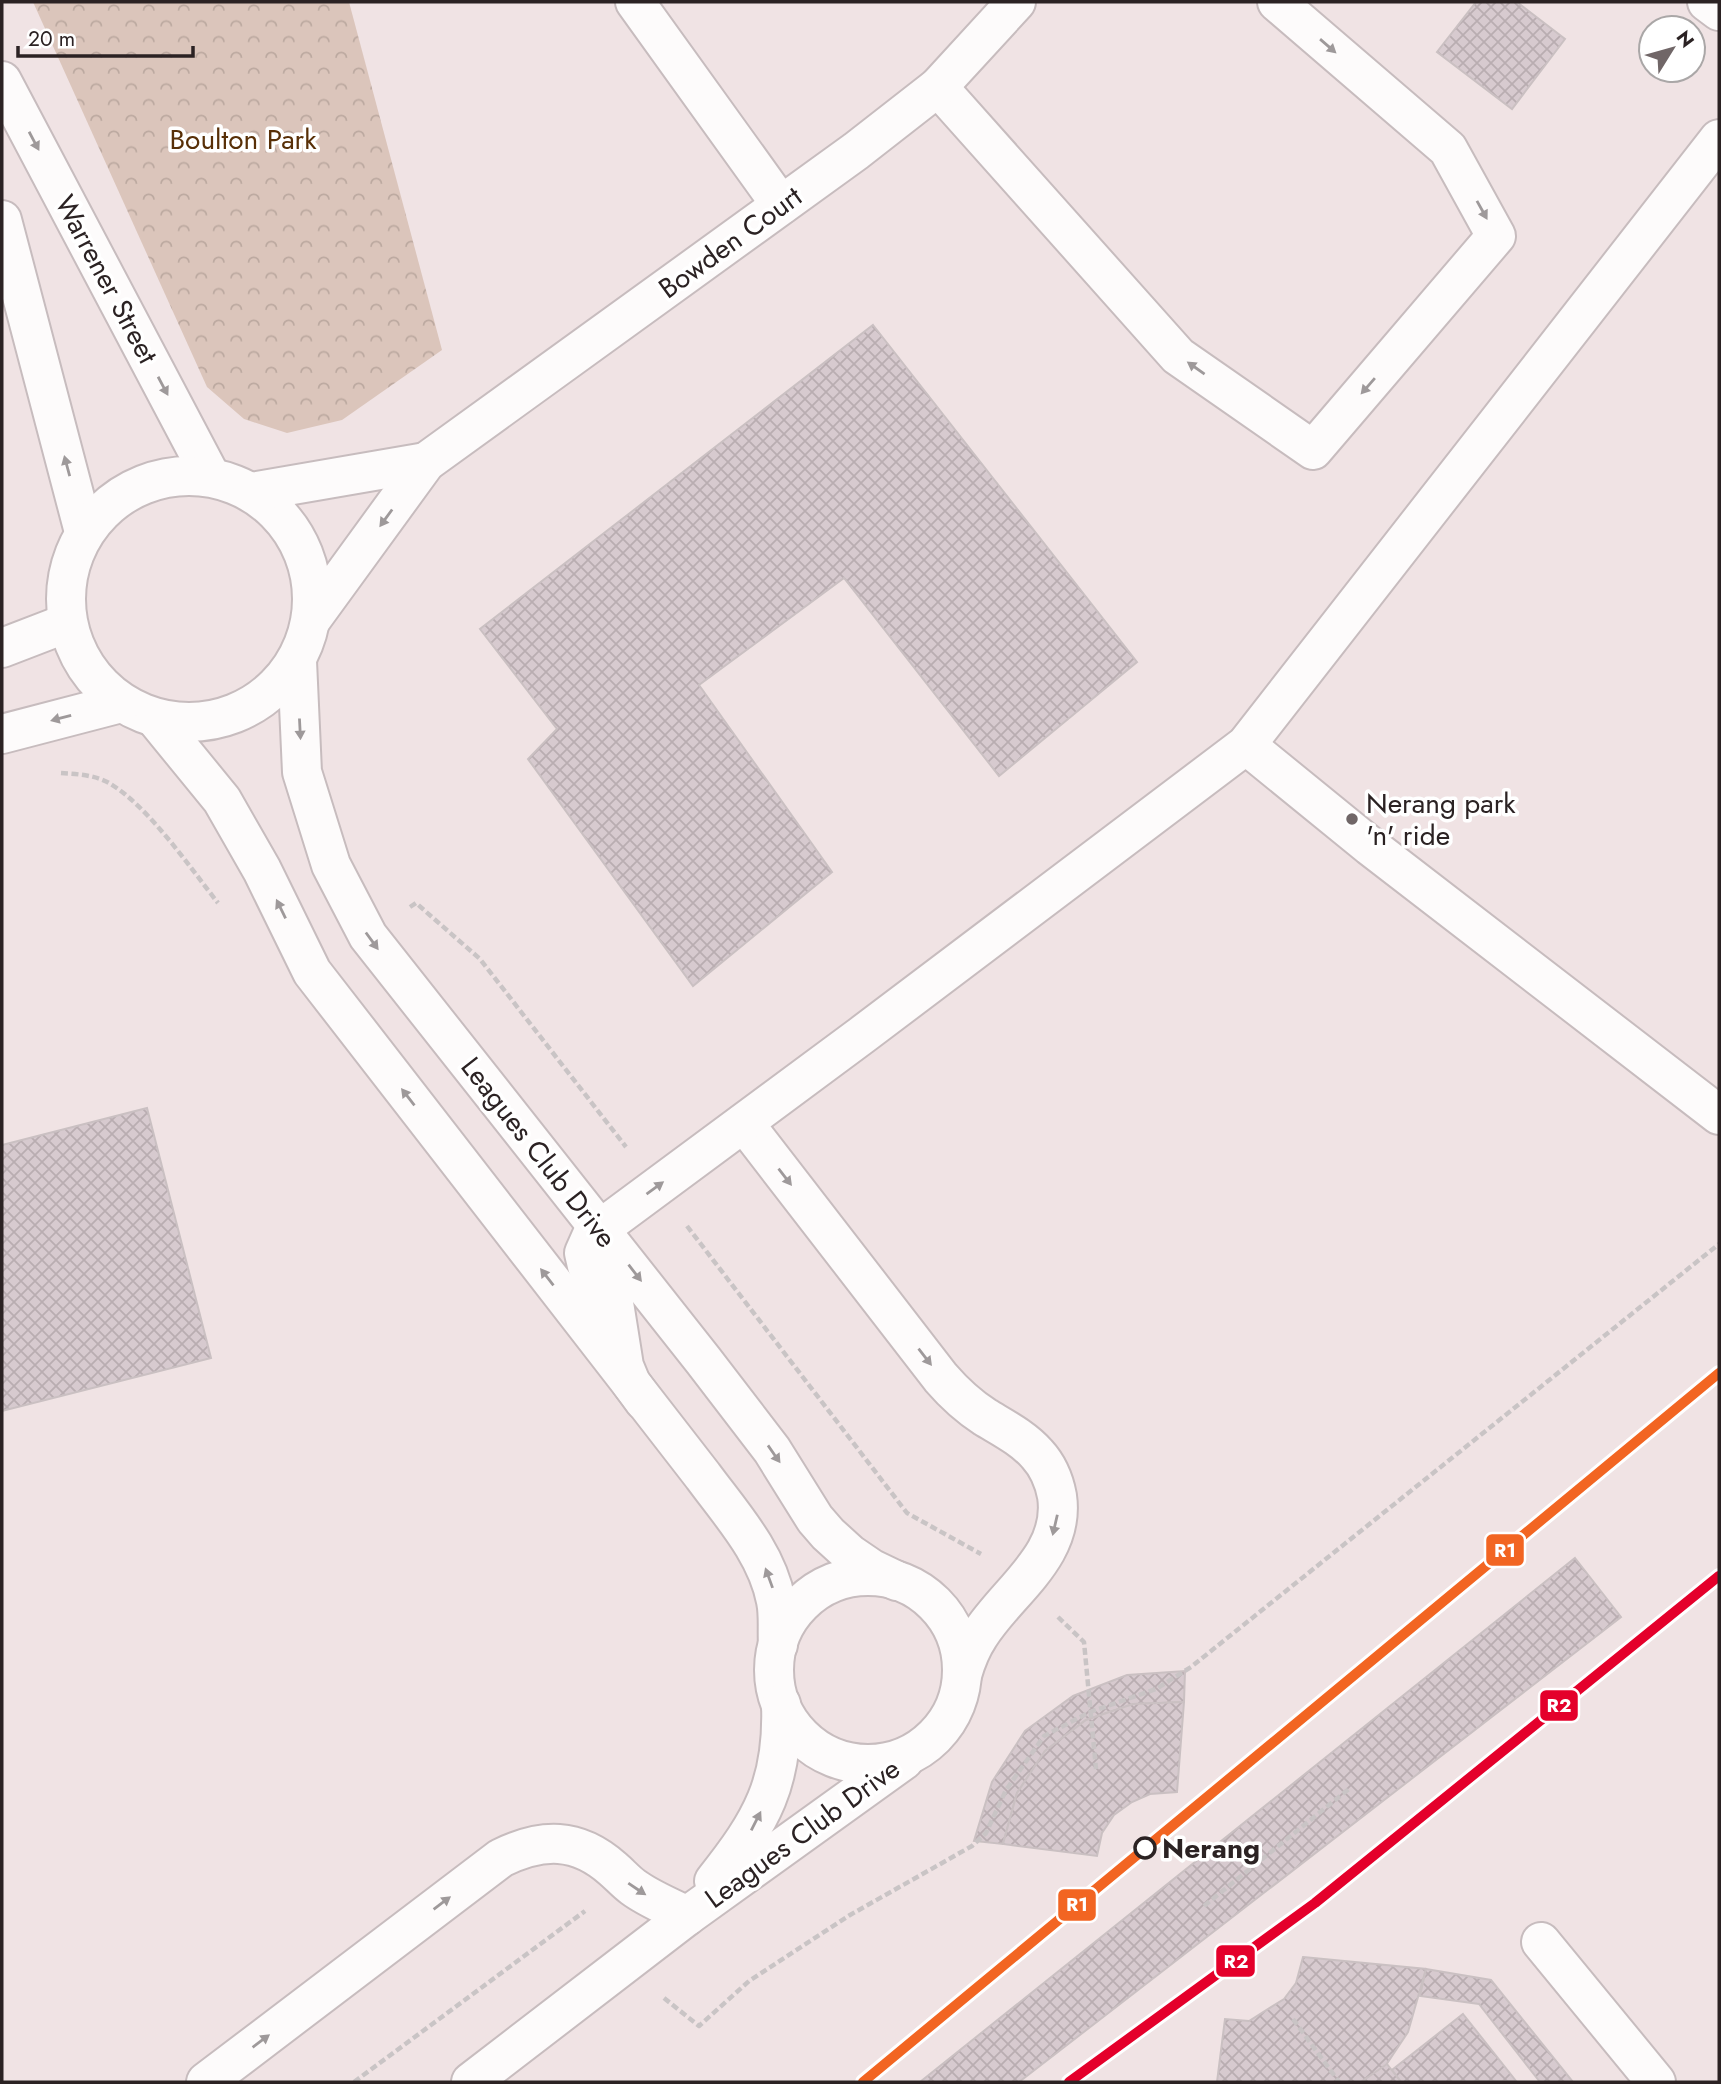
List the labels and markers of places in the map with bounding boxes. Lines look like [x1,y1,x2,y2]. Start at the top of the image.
place label: Nerang park 'n' ride [1366,783,1516,856]
marker: Nerang park 'n' ride [1344,811,1360,827]
place label: Nerang [1162,1828,1260,1869]
marker: Nerang [1134,1837,1156,1859]

